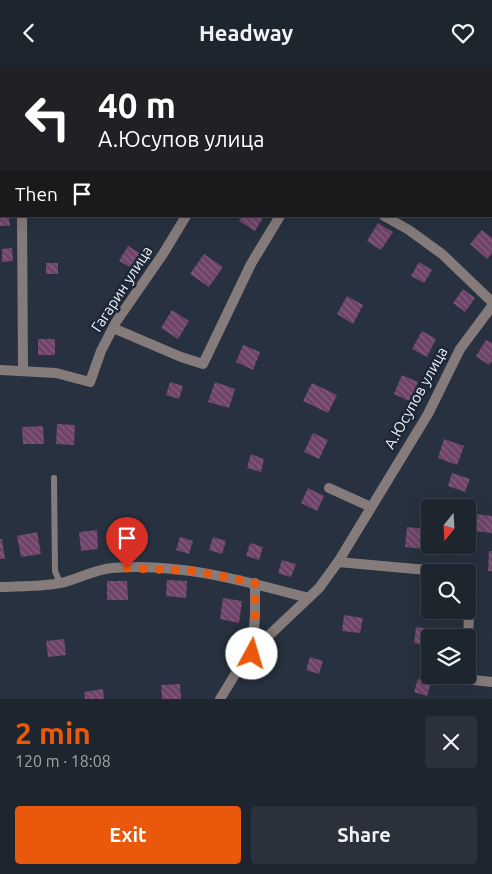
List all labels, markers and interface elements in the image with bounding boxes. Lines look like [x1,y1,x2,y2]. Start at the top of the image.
icon: back [15,19,43,47]
icon: heart [449,19,477,47]
text: Headway [199,20,293,45]
icon: left [15,85,80,150]
text: 40 m [98,85,176,125]
text: А.Юсупов улица [98,126,265,151]
icon: arrive [68,180,96,208]
text: Then [15,183,58,205]
street label: Гагарин улица [88,243,156,335]
street label: А.Юсупов улица [381,344,451,452]
north arrow [421,499,476,554]
map controls [421,499,476,684]
pin [106,517,148,568]
icon: arrive [113,524,141,552]
button: search [421,564,476,619]
position arrow [225,627,277,679]
button: layers [421,629,476,684]
text: 2 min [15,716,91,750]
button: close [425,716,477,768]
text: 120 m · 18:08 [15,752,111,770]
button: Exit [15,806,241,864]
button: Share [251,806,477,864]

